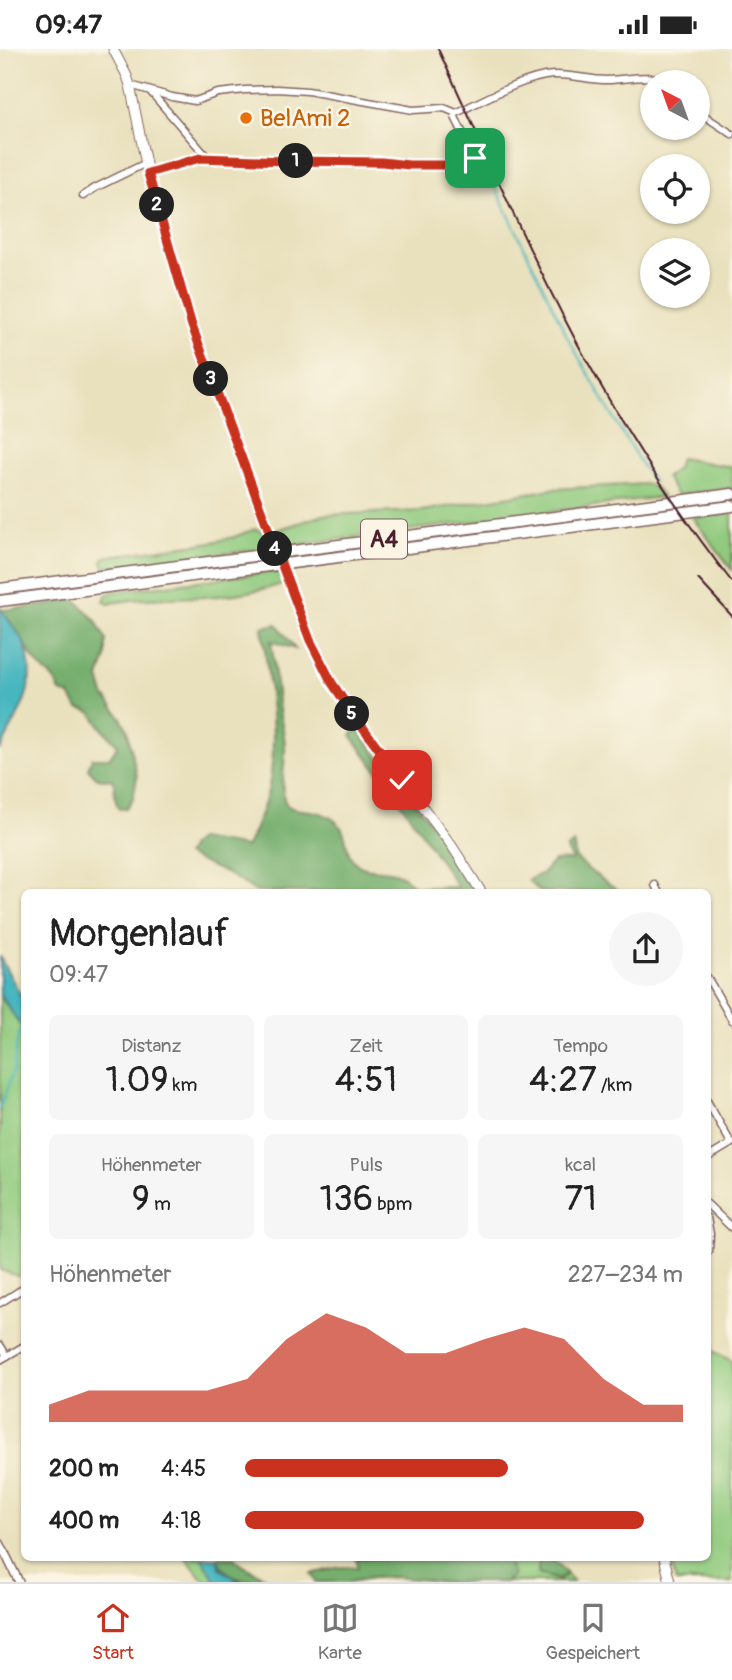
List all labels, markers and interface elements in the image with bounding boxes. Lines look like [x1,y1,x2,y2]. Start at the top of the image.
text: 09:47 [35,9,102,41]
north arrow [640,70,710,140]
map controls [640,70,710,308]
place label: BelAmi 2 [260,104,350,133]
marker: BelAmi 2 [238,110,254,126]
pin [445,128,505,188]
icon: arrive [456,139,494,177]
pin: 1 [278,143,314,179]
text: 1 [292,148,299,172]
button: locate [640,154,710,224]
pin: 2 [140,187,174,223]
text: 2 [151,192,162,216]
button: layers [640,238,710,308]
pin: 3 [194,361,228,397]
text: 3 [205,366,216,390]
road number: A4 [361,519,407,559]
pin: 4 [258,531,292,567]
text: 4 [269,536,280,560]
pin: 5 [334,697,370,731]
text: 5 [346,701,357,725]
pin [372,750,432,810]
icon: check [383,761,421,799]
text: Morgenlauf [49,910,229,958]
button: share [609,912,683,986]
text: 09:47 [49,960,108,989]
text: Distanz [121,1034,182,1058]
text: Zeit [349,1034,383,1058]
text: Tempo [553,1034,608,1058]
text: 1.09 [105,1058,169,1102]
text: 4:51 [335,1058,397,1102]
text: 4:27 [529,1058,597,1102]
text: km [169,1073,197,1097]
text: /km [597,1073,632,1097]
text: Höhenmeter [101,1153,202,1177]
text: Puls [349,1153,383,1177]
text: kcal [565,1153,596,1177]
text: 9 [132,1177,150,1221]
text: 136 [320,1177,373,1221]
text: 71 [565,1177,597,1221]
text: m [150,1192,171,1216]
text: bpm [373,1192,412,1216]
text: Höhenmeter [49,1260,171,1289]
text: 227–234 m [568,1260,683,1289]
text: 200 m [49,1454,119,1483]
text: 4:45 [161,1454,206,1483]
text: 400 m [49,1506,119,1535]
text: 4:18 [161,1506,201,1535]
tab: Start [92,1599,134,1665]
tab: Karte [318,1599,362,1665]
tab: Gespeichert [546,1599,640,1665]

